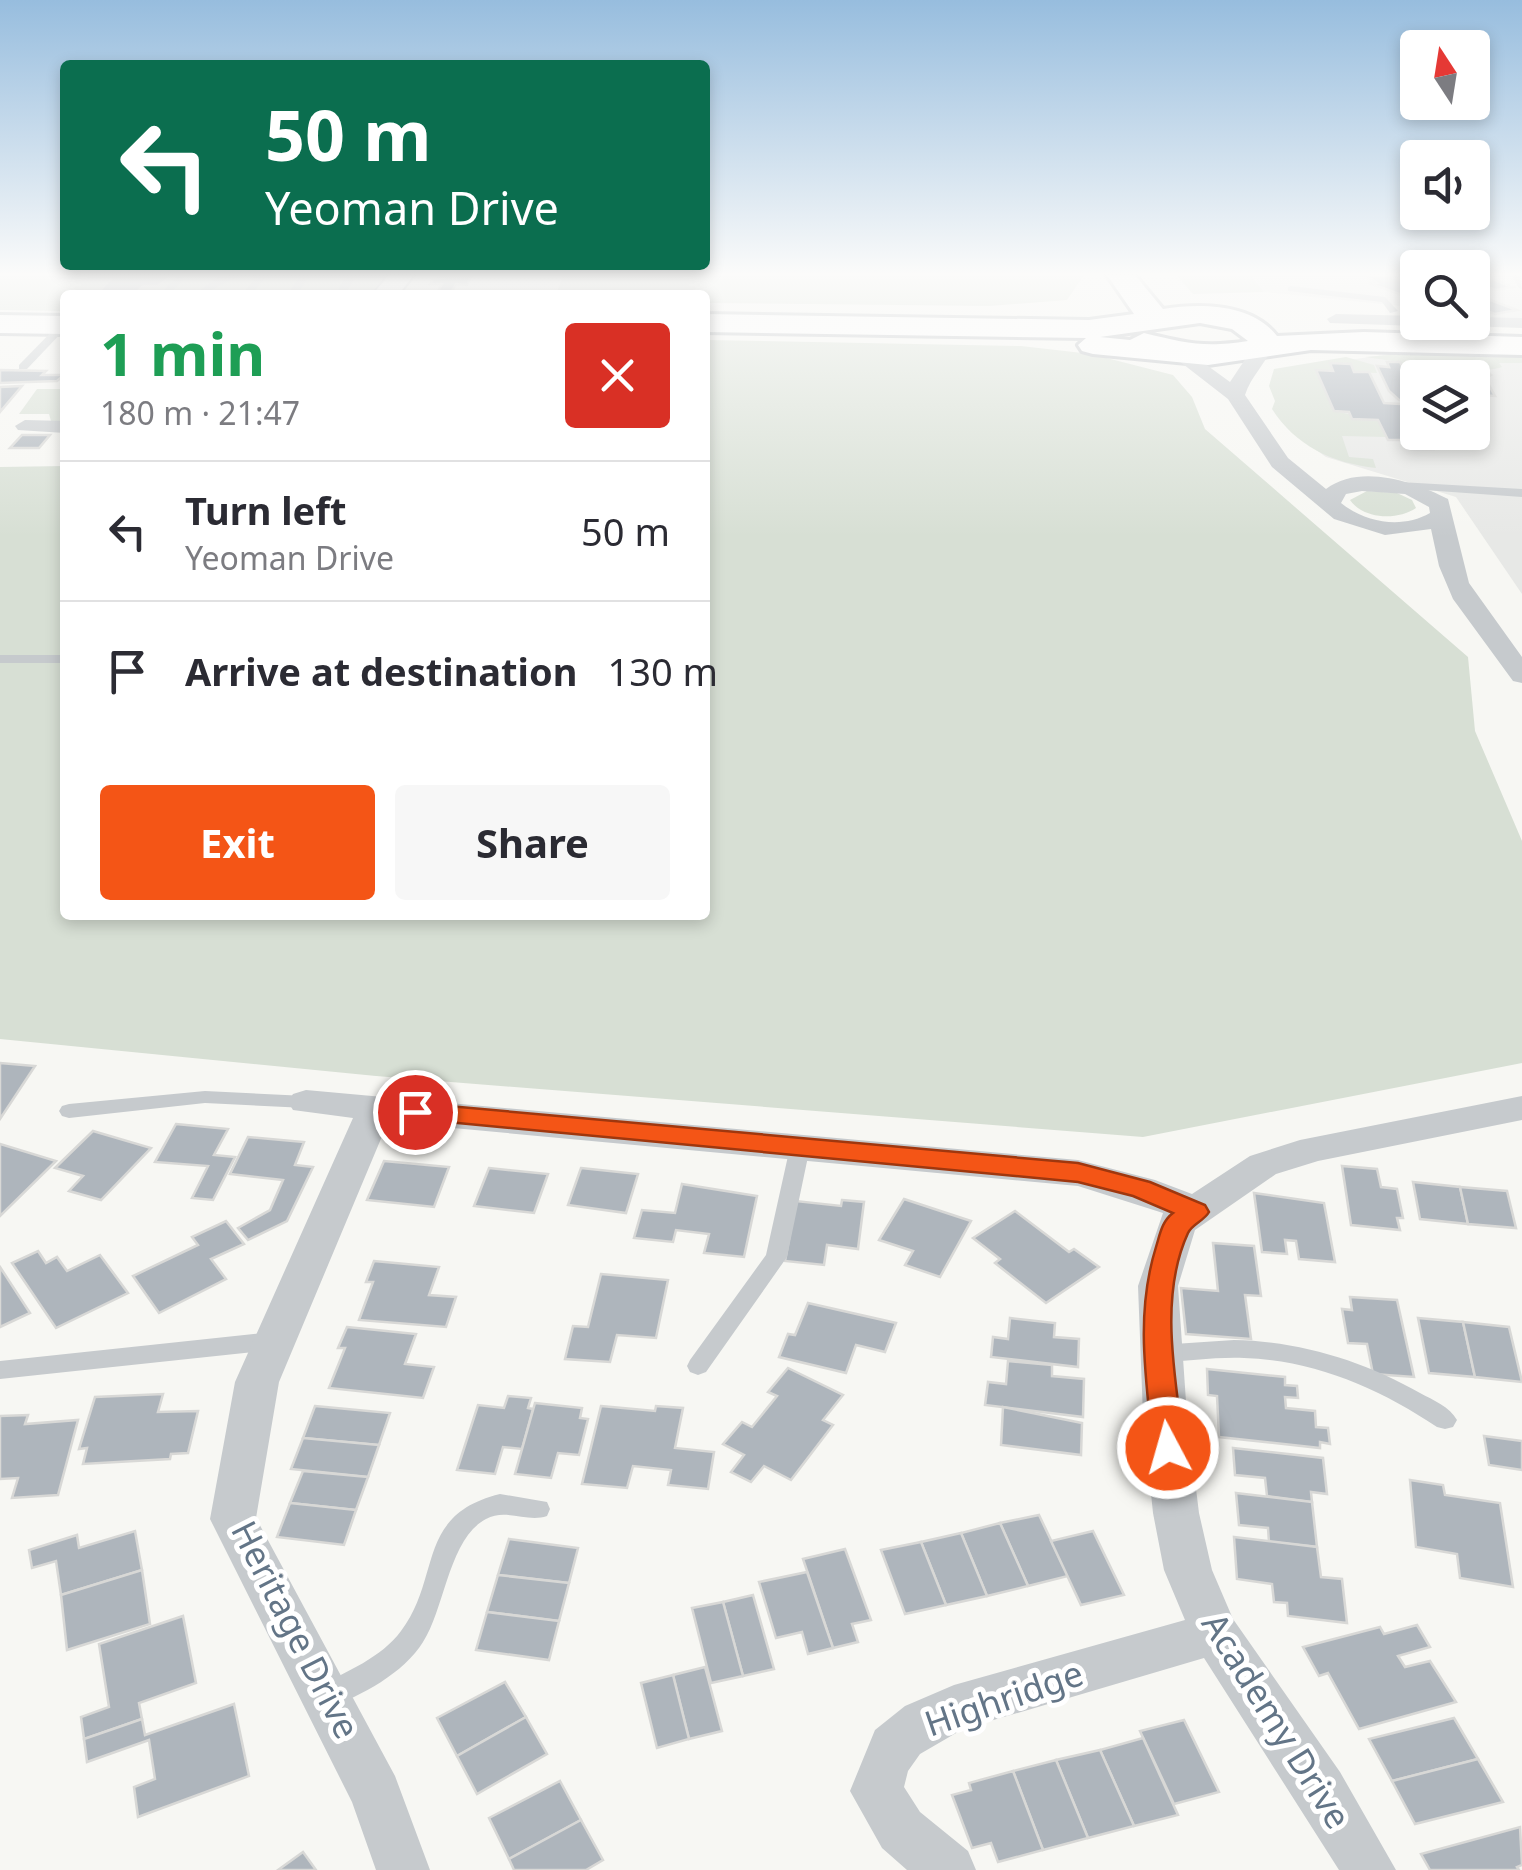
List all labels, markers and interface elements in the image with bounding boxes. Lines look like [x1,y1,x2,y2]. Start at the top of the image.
north arrow [1400,30,1490,120]
map controls [1400,30,1490,450]
text: 50 m [265,86,432,182]
icon: left [100,100,230,230]
button: sound [1400,140,1490,230]
text: Yeoman Drive [265,177,559,238]
button: search [1400,250,1490,340]
text: 1 min [100,312,265,394]
button: close [565,323,670,428]
button: layers [1400,360,1490,450]
text: 180 m · 21:47 [100,391,300,434]
text: Turn left [185,484,347,536]
icon: left [100,504,155,559]
text: 50 m [581,505,670,557]
text: Yeoman Drive [185,536,394,579]
icon: arrive [100,644,155,699]
text: Arrive at destination [185,645,577,697]
text: 130 m [607,645,718,697]
button: Exit [100,785,375,900]
button: Share [395,785,670,900]
pin [373,1070,458,1155]
icon: arrive [388,1085,443,1140]
position arrow [1116,1396,1220,1500]
street label: Heritage Drive [221,1512,371,1746]
street label: Academy Drive [1192,1603,1362,1837]
street label: Highridge [918,1649,1089,1747]

